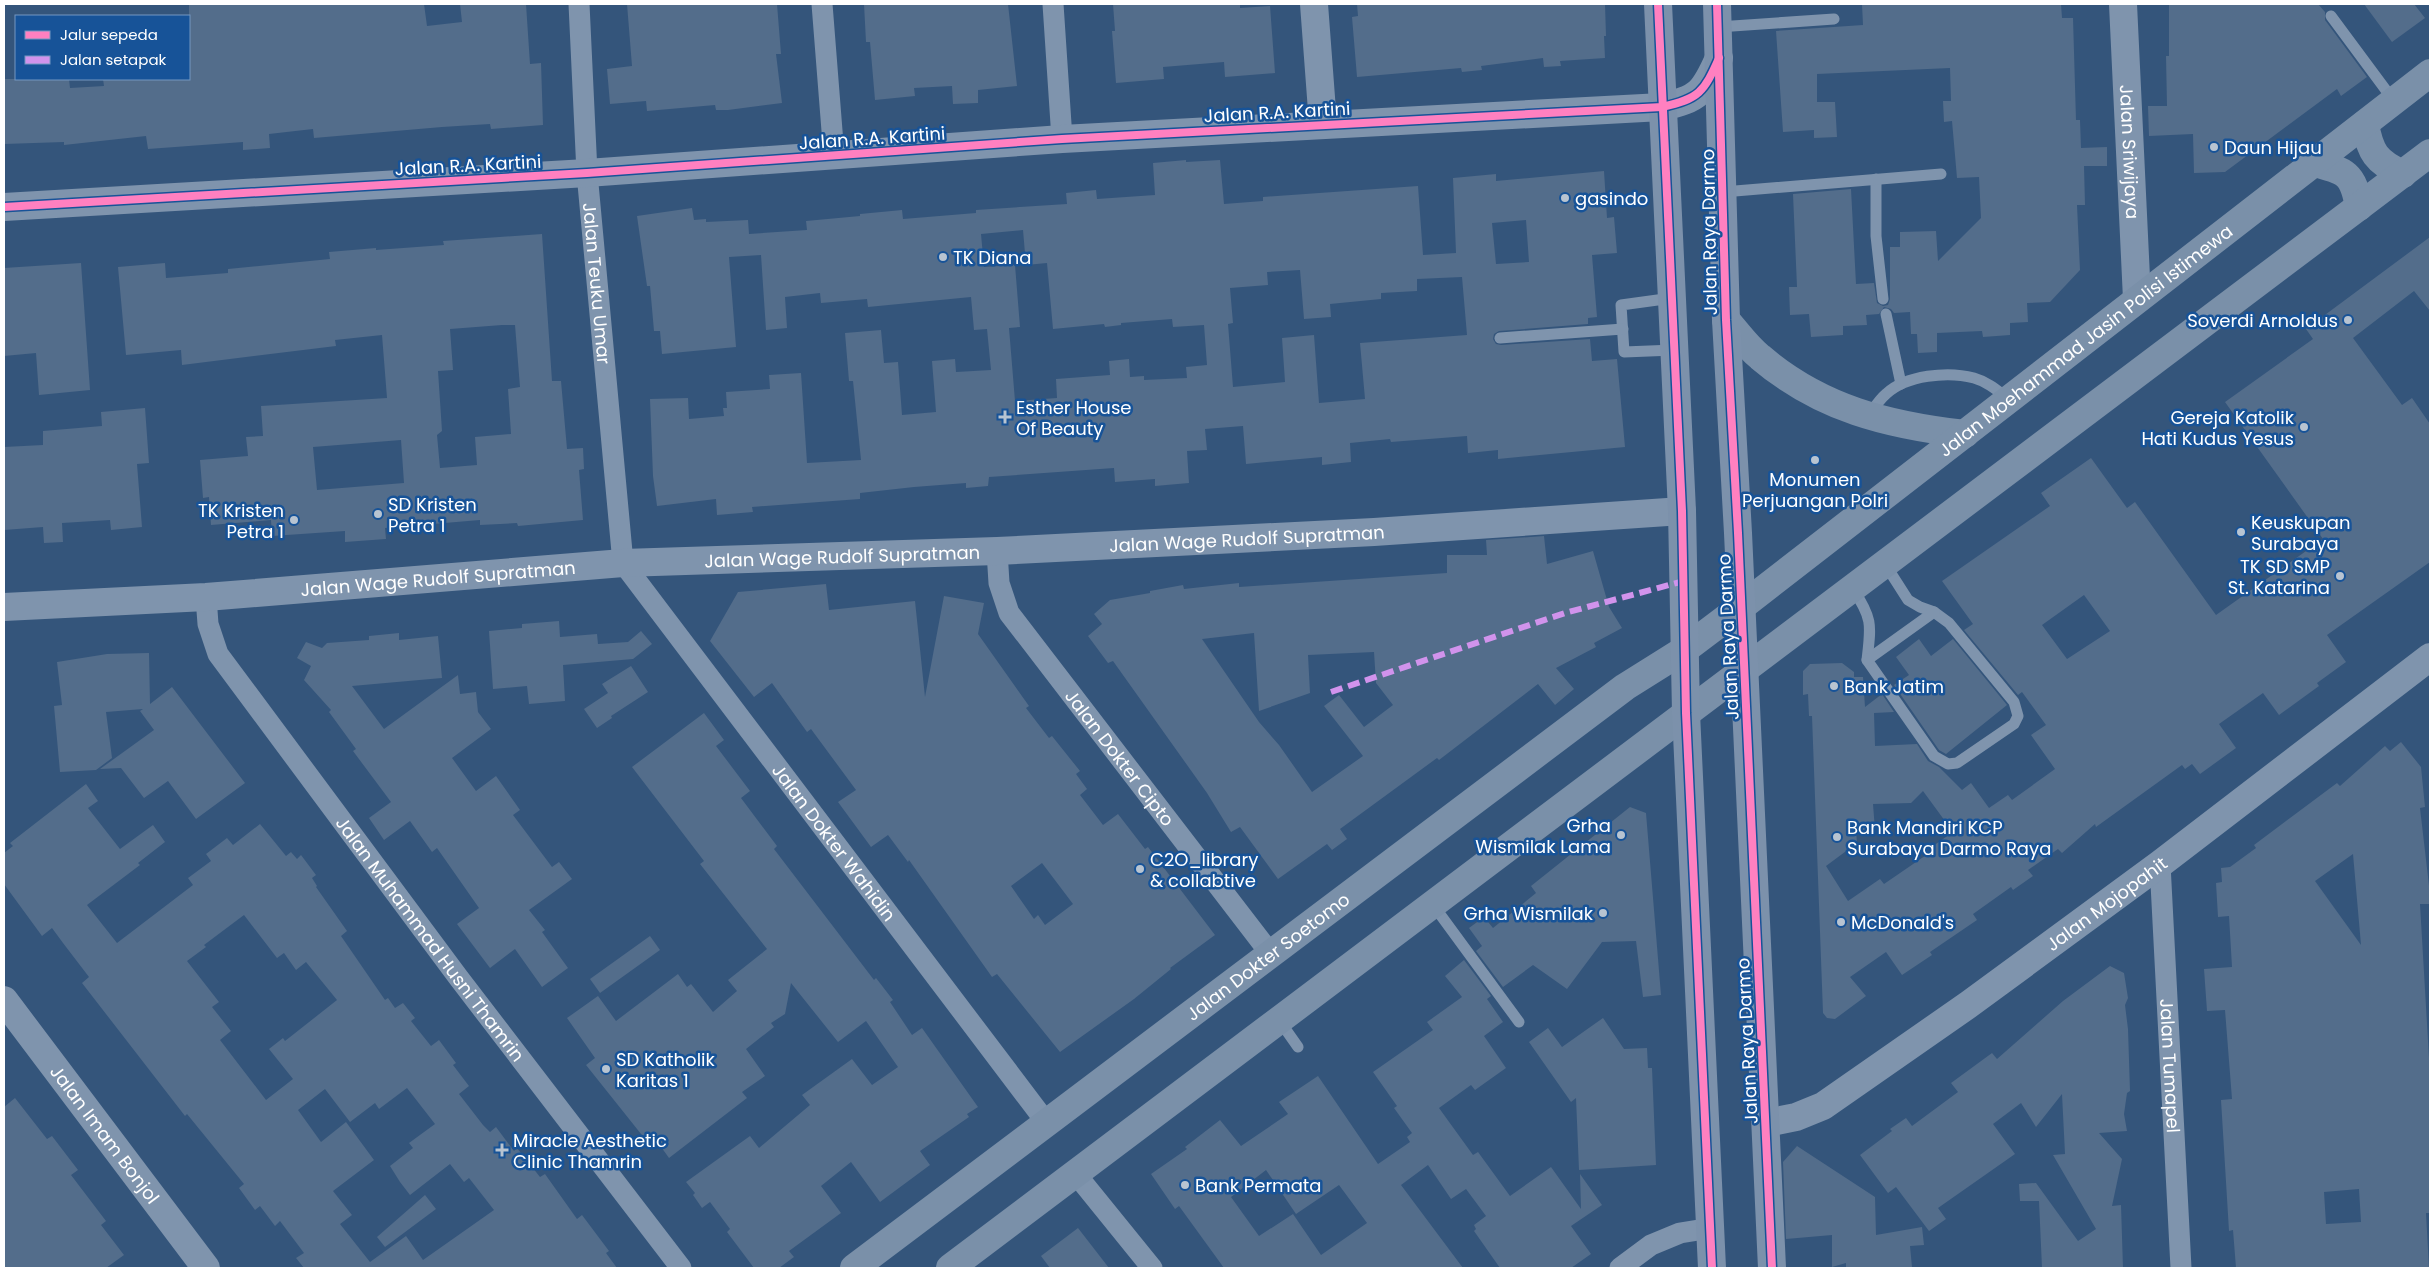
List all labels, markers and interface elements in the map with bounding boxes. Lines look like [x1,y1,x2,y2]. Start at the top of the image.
legend [15,15,190,80]
text: Jalur sepeda [60,24,158,45]
text: Jalan setapak [60,49,167,70]
street label: Jalan Sriwijaya [2114,84,2146,220]
street label: Jalan R.A. Kartini [1203,96,1351,128]
street label: Jalan R.A. Kartini [798,120,946,156]
place label: Daun Hijau [2224,135,2322,160]
marker: Daun Hijau [2208,141,2220,153]
street label: Jalan R.A. Kartini [394,149,542,181]
street label: Jalan Raya Darmo [1695,149,1723,315]
place label: gasindo [1575,186,1648,211]
marker: gasindo [1559,192,1571,204]
street label: Jalan Teuku Umar [577,201,617,366]
street label: Jalan Moehammad Jasin Polisi Istimewa [1933,218,2237,462]
place label: TK Diana [953,245,1031,270]
marker: TK Diana [937,251,949,263]
place label: Soverdi Arnoldus [2187,308,2338,333]
marker: Soverdi Arnoldus [2342,314,2354,326]
place label: Esther House Of Beauty [1016,395,1131,441]
place label: Gereja Katolik Hati Kudus Yesus [2141,405,2295,451]
marker: Esther House Of Beauty [998,410,1012,424]
marker: Gereja Katolik Hati Kudus Yesus [2298,421,2310,433]
marker: Monumen Perjuangan Polri [1809,454,1821,466]
place label: Monumen Perjuangan Polri [1742,467,1888,513]
place label: SD Kristen Petra 1 [388,492,477,538]
place label: TK Kristen Petra 1 [198,498,284,544]
marker: SD Kristen Petra 1 [372,508,384,520]
place label: Keuskupan Surabaya [2251,510,2351,556]
marker: TK Kristen Petra 1 [288,514,300,526]
street label: Jalan Wage Rudolf Supratman [1108,519,1385,558]
marker: Keuskupan Surabaya [2235,526,2247,538]
street label: Jalan Wage Rudolf Supratman [704,539,981,573]
street label: Jalan Raya Darmo [1711,553,1745,721]
street label: Jalan Wage Rudolf Supratman [299,554,577,602]
place label: TK SD SMP St. Katarina [2228,554,2330,600]
marker: TK SD SMP St. Katarina [2334,570,2346,582]
place label: Bank Jatim [1844,674,1944,699]
marker: Bank Jatim [1828,680,1840,692]
street label: Jalan Dokter Cipto [1060,684,1180,831]
street label: Jalan Dokter Wahidin [767,758,902,926]
street label: Jalan Muhammad Husni Thamrin [330,811,531,1066]
place label: Grha Wismilak Lama [1475,813,1611,859]
place label: Bank Mandiri KCP Surabaya Darmo Raya [1847,815,2051,861]
marker: Grha Wismilak Lama [1615,829,1627,841]
marker: Bank Mandiri KCP Surabaya Darmo Raya [1831,831,1843,843]
place label: C2O_library & collabtive [1150,847,1258,893]
street label: Jalan Mojopahit [2041,851,2172,956]
marker: C2O_library & collabtive [1134,863,1146,875]
street label: Jalan Dokter Soetomo [1181,886,1355,1026]
place label: Grha Wismilak [1464,901,1594,926]
marker: Grha Wismilak [1597,907,1609,919]
place label: McDonald's [1851,910,1954,935]
marker: McDonald's [1835,916,1847,928]
street label: Jalan Raya Darmo [1730,957,1764,1125]
street label: Jalan Tumapel [2155,998,2186,1134]
place label: SD Katholik Karitas 1 [616,1047,715,1093]
street label: Jalan Imam Bonjol [45,1060,166,1209]
marker: SD Katholik Karitas 1 [600,1063,612,1075]
place label: Miracle Aesthetic Clinic Thamrin [513,1128,667,1174]
marker: Miracle Aesthetic Clinic Thamrin [495,1143,509,1157]
place label: Bank Permata [1195,1173,1322,1198]
marker: Bank Permata [1179,1179,1191,1191]

